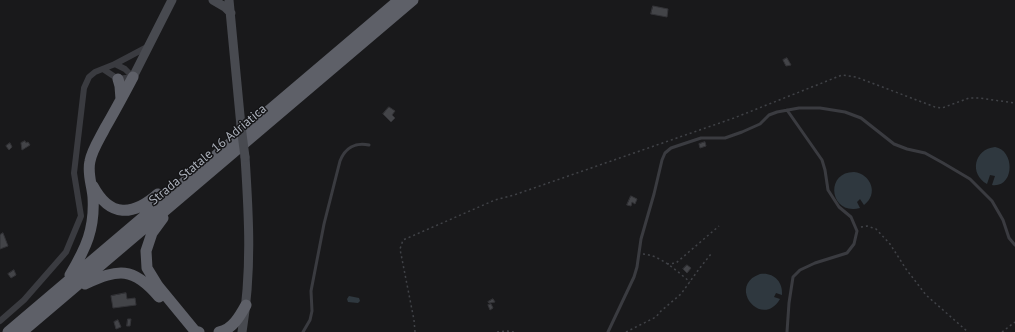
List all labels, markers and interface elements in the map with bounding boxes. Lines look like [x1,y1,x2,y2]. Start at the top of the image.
street label: Strada Statale 16 Adriatica [146,101,270,209]

